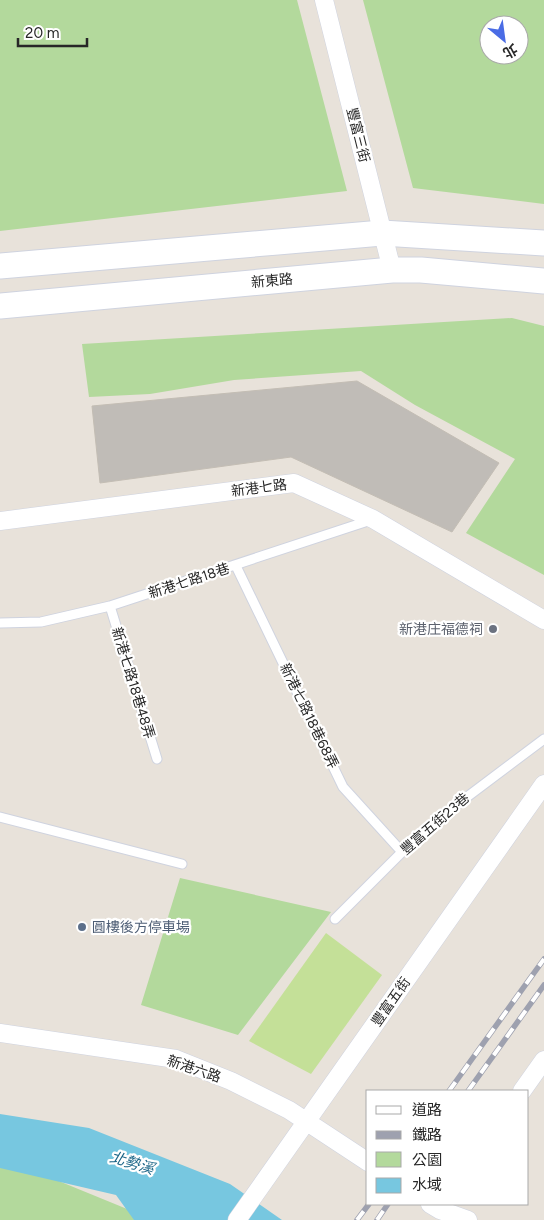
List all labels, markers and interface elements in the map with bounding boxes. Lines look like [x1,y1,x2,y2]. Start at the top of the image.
scale bar [18,15,86,47]
north arrow [479,15,529,65]
text: 20 m [25,24,59,42]
text: 北 [500,40,520,62]
street label: 豐富三街 [343,106,373,164]
street label: 新東路 [250,271,294,291]
street label: 新港七路 [230,476,288,500]
street label: 新港七路18巷 [146,560,232,602]
place label: 新港庄福德祠 [399,621,483,638]
marker: 新港庄福德祠 [487,623,499,635]
street label: 新港七路18巷48弄 [108,625,158,741]
street label: 新港七路18巷68弄 [276,661,342,771]
street label: 豐富五街23巷 [397,790,473,858]
place label: 圓樓後方停車場 [92,919,190,936]
marker: 圓樓後方停車場 [76,921,88,933]
street label: 豐富五街 [368,974,414,1030]
street label: 新港六路 [165,1052,223,1086]
legend [366,1090,529,1205]
text: 道路 [412,1101,442,1119]
text: 鐵路 [412,1126,442,1144]
water label: 北勢溪 [108,1148,158,1179]
text: 公園 [412,1151,442,1169]
text: 水域 [412,1176,442,1194]

